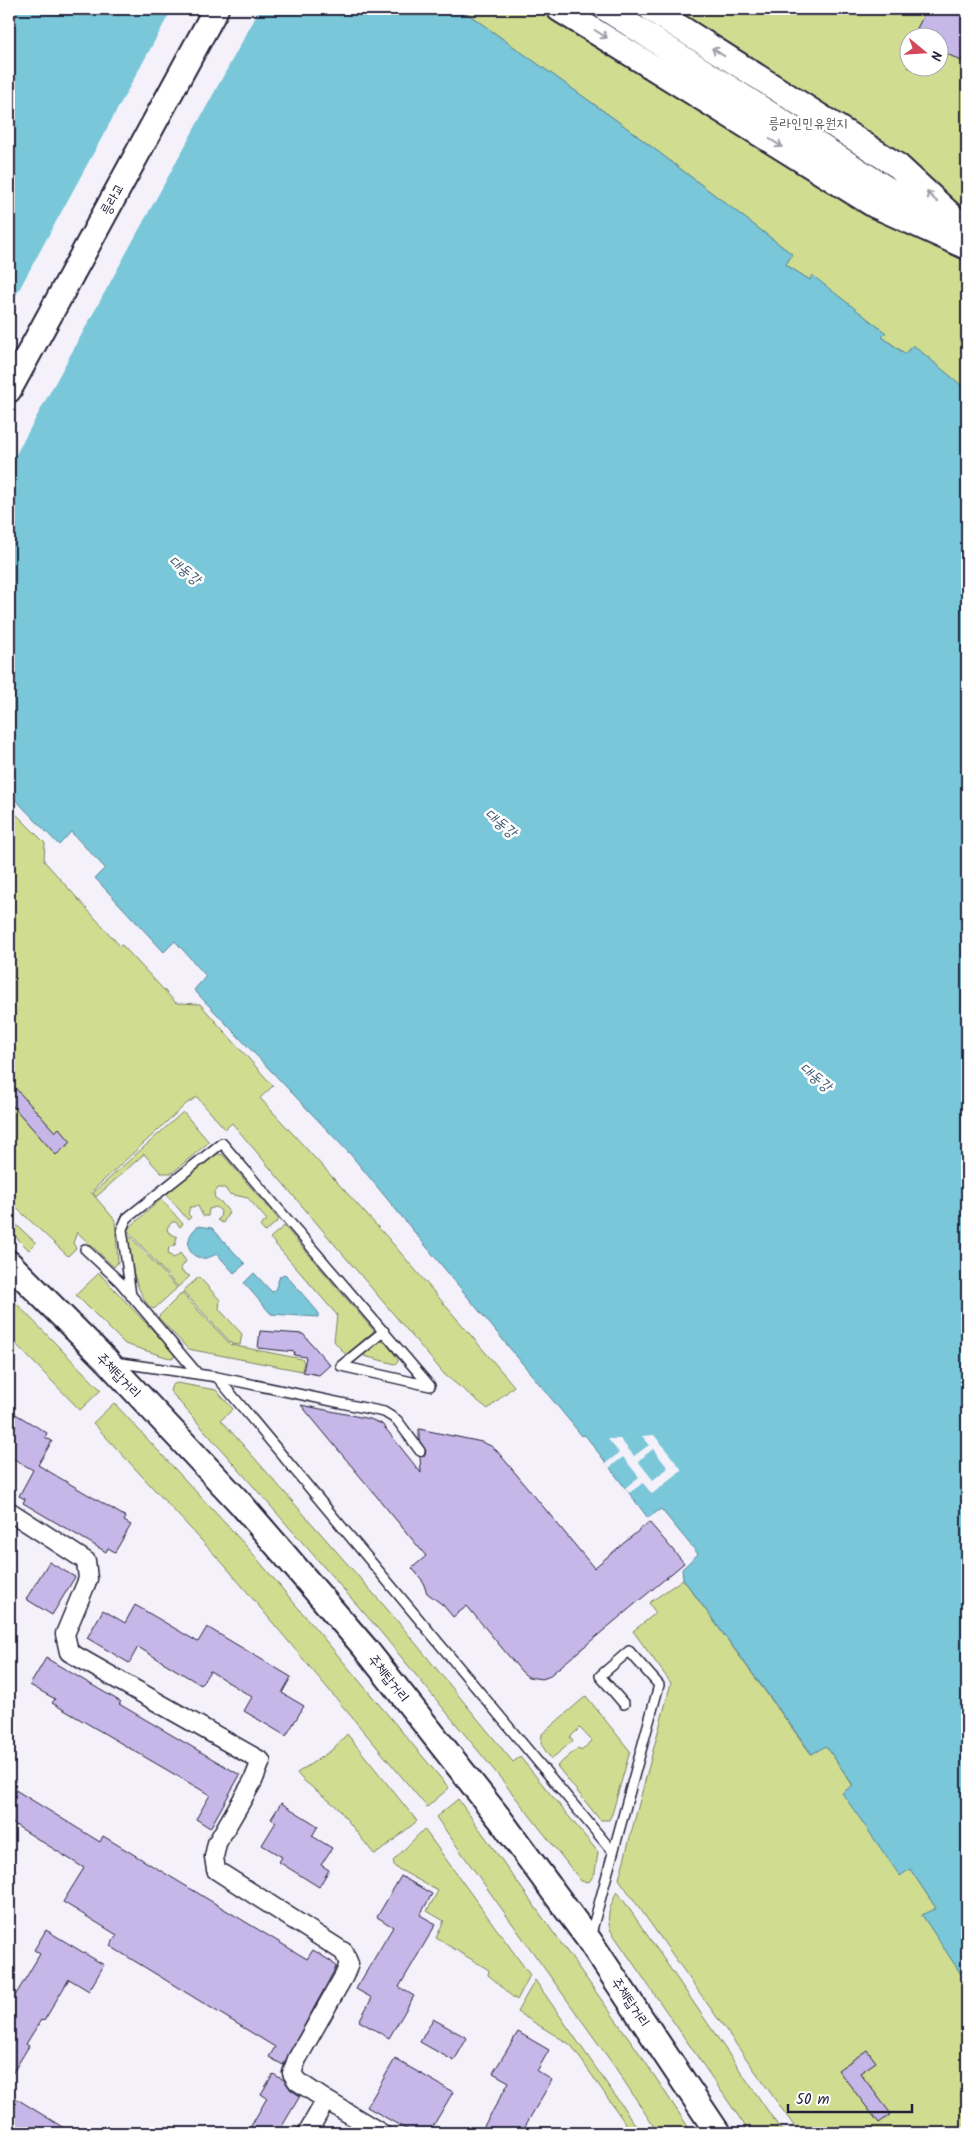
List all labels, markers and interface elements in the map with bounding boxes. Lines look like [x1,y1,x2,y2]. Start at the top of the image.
north arrow [898,28,948,78]
one-way arrow [593,30,607,40]
one-way arrow [712,47,726,57]
text: N [924,48,947,63]
park label: 릉라인민유원지 [769,113,847,135]
one-way arrow [768,139,782,149]
street label: 릉라교 [95,179,131,220]
one-way arrow [925,191,938,203]
water label: 대동강 [163,550,207,593]
water label: 대동강 [479,803,523,846]
water label: 대동강 [794,1057,838,1100]
street label: 주체탑거리 [91,1348,146,1404]
street label: 주체탑거리 [362,1650,414,1708]
street label: 주체탑거리 [605,1973,655,2032]
scale bar [788,2082,912,2114]
text: 50 m [796,2088,830,2112]

